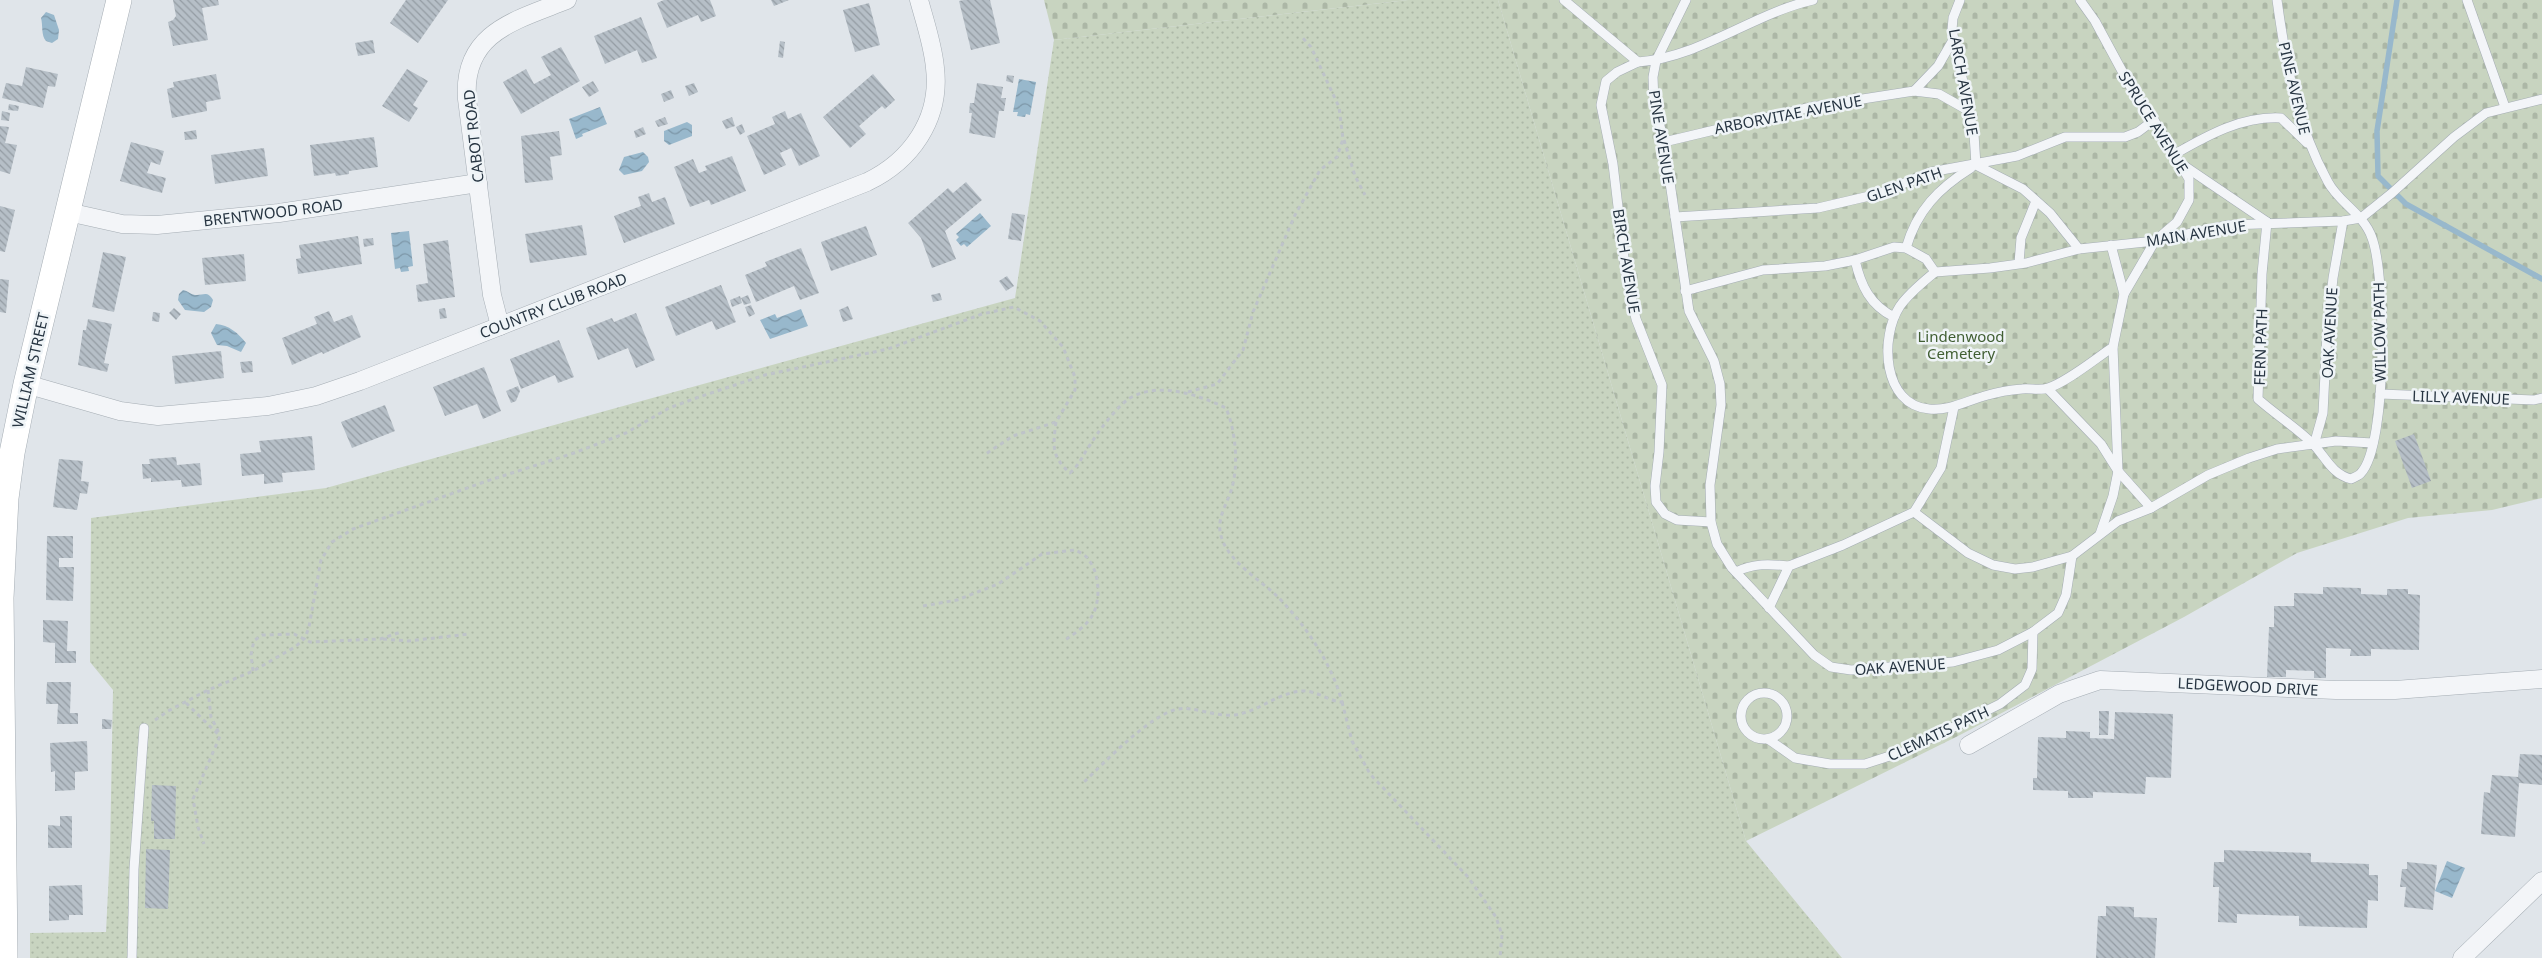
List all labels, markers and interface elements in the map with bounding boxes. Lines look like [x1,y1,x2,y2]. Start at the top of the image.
street label: LARCH AVENUE [1945,27,1983,137]
street label: PINE AVENUE [2275,40,2315,136]
street label: SPRUCE AVENUE [2115,67,2193,177]
street label: CABOT ROAD [458,88,488,184]
street label: PINE AVENUE [1645,89,1679,185]
street label: ARBORVITAE AVENUE [1712,90,1864,138]
street label: GLEN PATH [1864,162,1944,206]
street label: BRENTWOOD ROAD [202,194,344,230]
street label: BIRCH AVENUE [1609,207,1645,315]
street label: MAIN AVENUE [2145,215,2247,251]
street label: COUNTRY CLUB ROAD [476,268,630,342]
street label: WILLOW PATH [2368,282,2390,382]
street label: OAK AVENUE [2317,287,2341,379]
street label: FERN PATH [2249,308,2271,386]
street label: WILLIAM STREET [7,310,53,430]
park label: Lindenwood Cemetery [1917,326,2005,363]
street label: LILLY AVENUE [2412,385,2510,409]
street label: OAK AVENUE [1854,653,1946,679]
street label: LEDGEWOOD DRIVE [2177,672,2319,700]
street label: CLEMATIS PATH [1884,701,1992,765]

